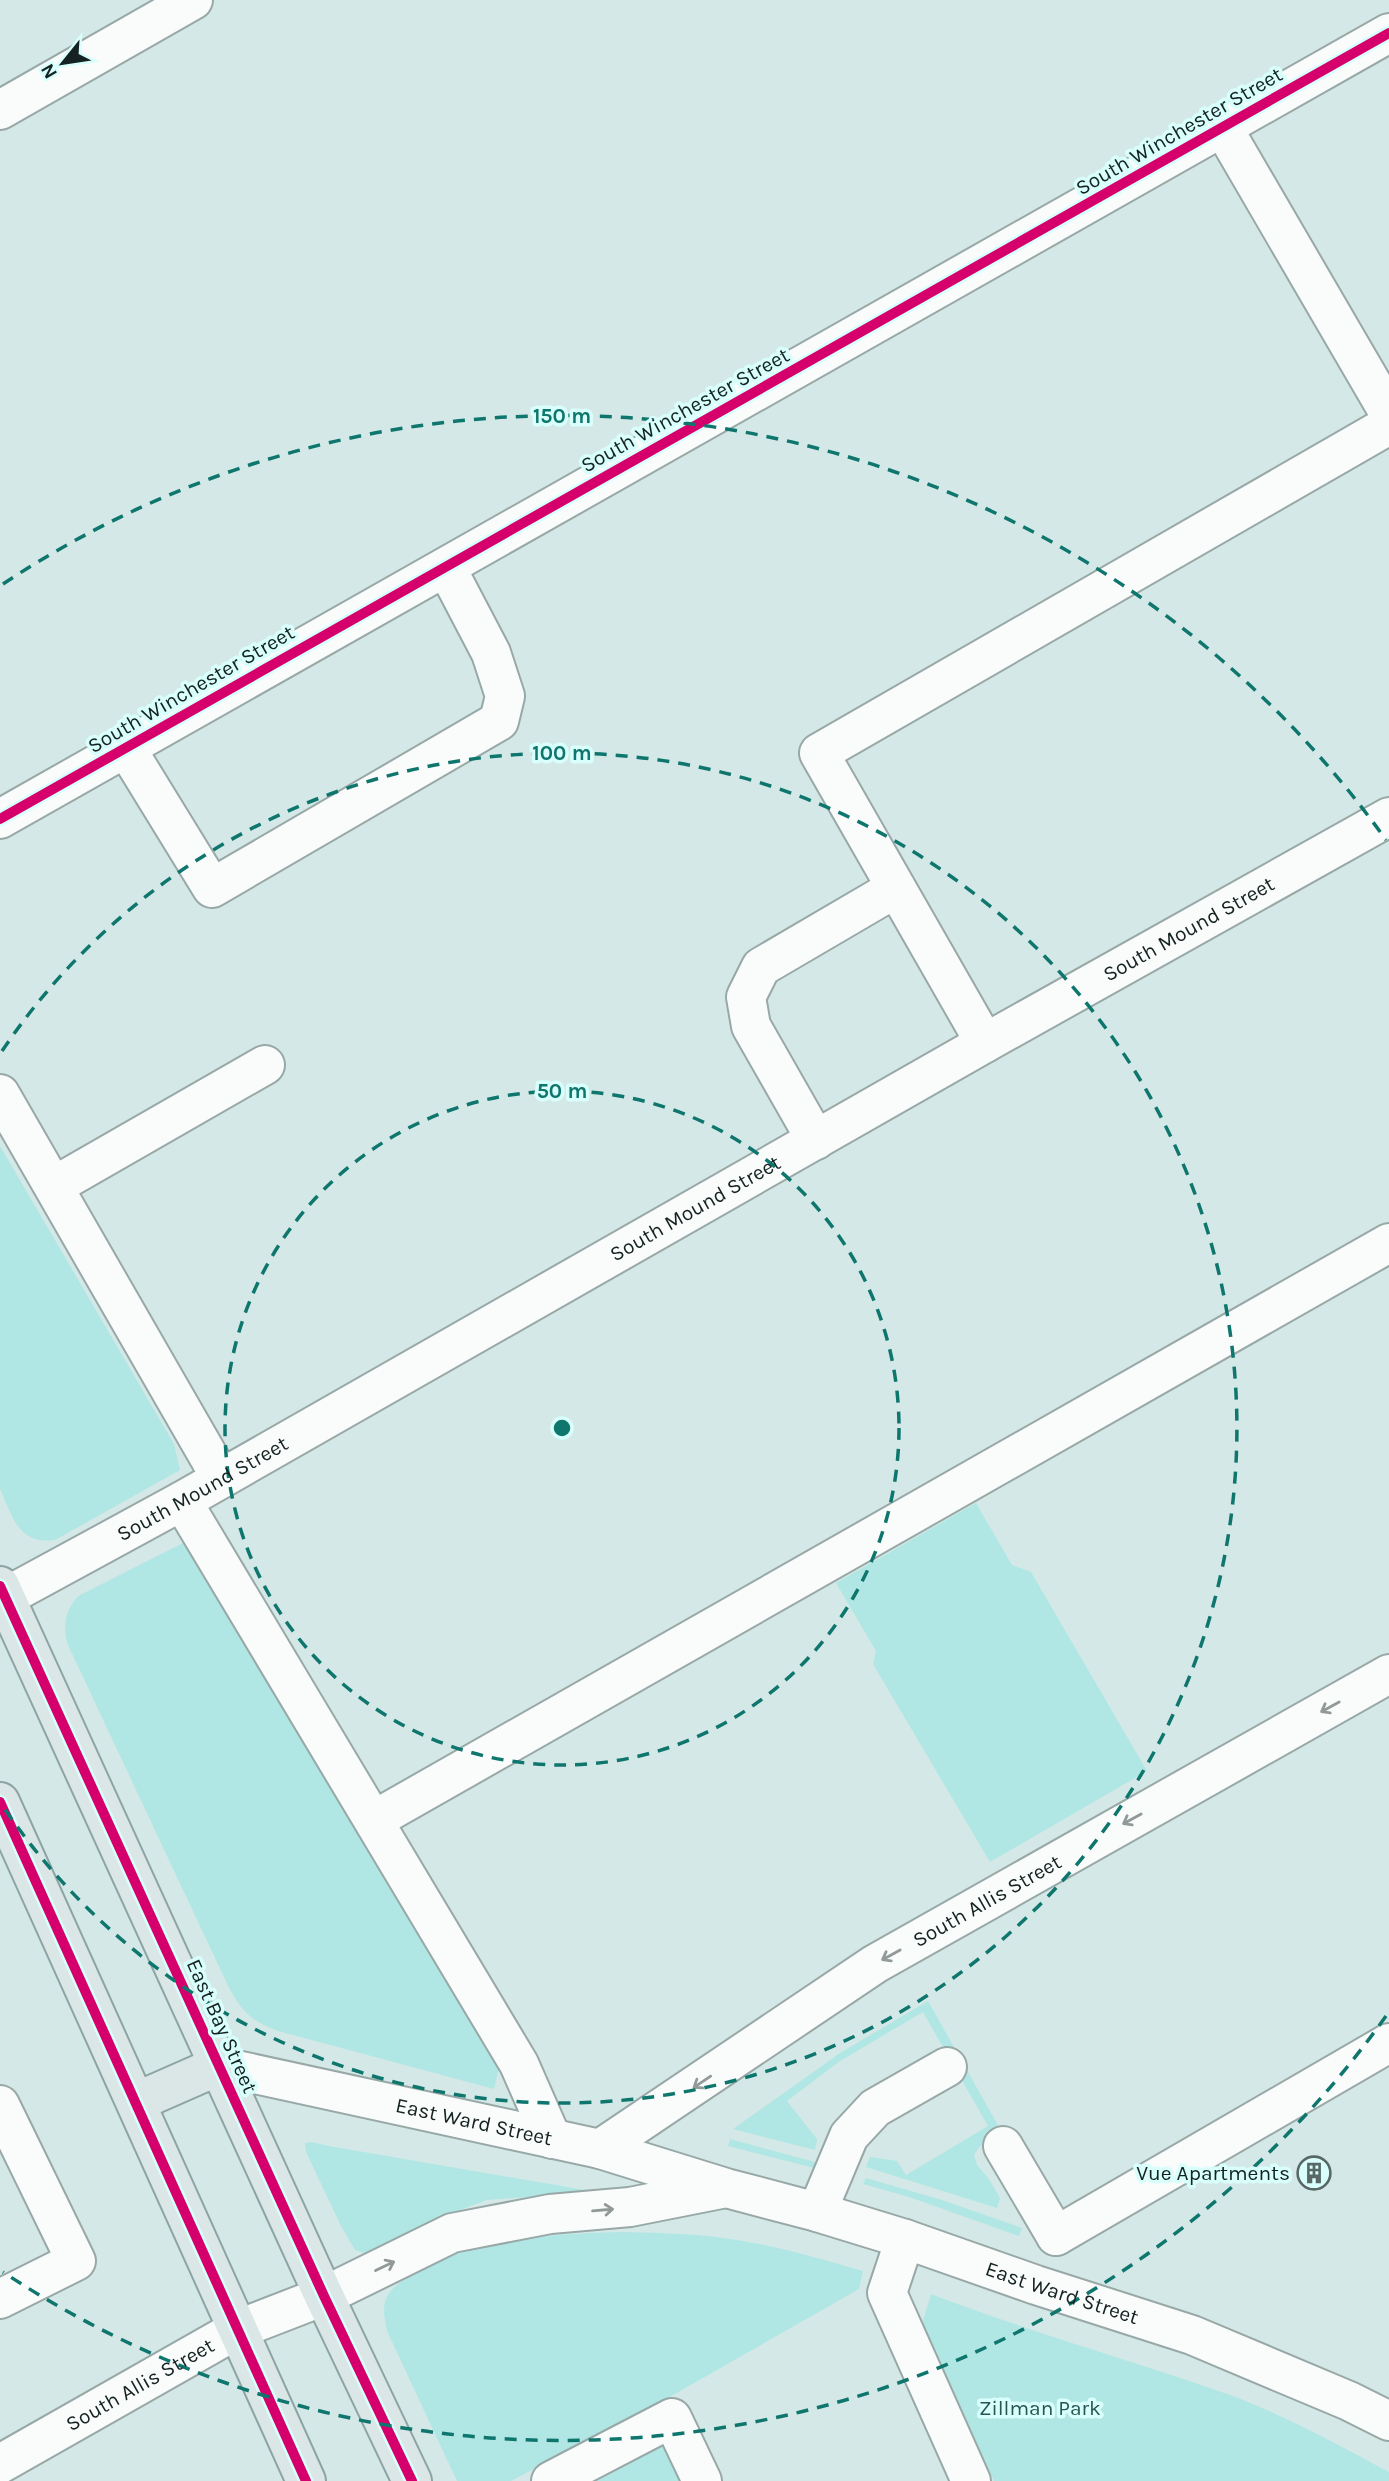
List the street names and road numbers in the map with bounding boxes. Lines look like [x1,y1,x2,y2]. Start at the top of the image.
street label: South Winchester Street [1072,62,1287,200]
street label: South Winchester Street [577,343,793,477]
street label: South Winchester Street [84,620,299,758]
street label: South Mound Street [1099,872,1279,986]
street label: South Mound Street [606,1150,785,1266]
street label: South Mound Street [113,1431,292,1546]
street label: South Allis Street [909,1849,1065,1952]
street label: East Bay Street [182,1955,262,2097]
street label: East Ward Street [393,2093,555,2150]
street label: East Ward Street [982,2256,1142,2329]
street label: South Allis Street [62,2333,218,2436]

